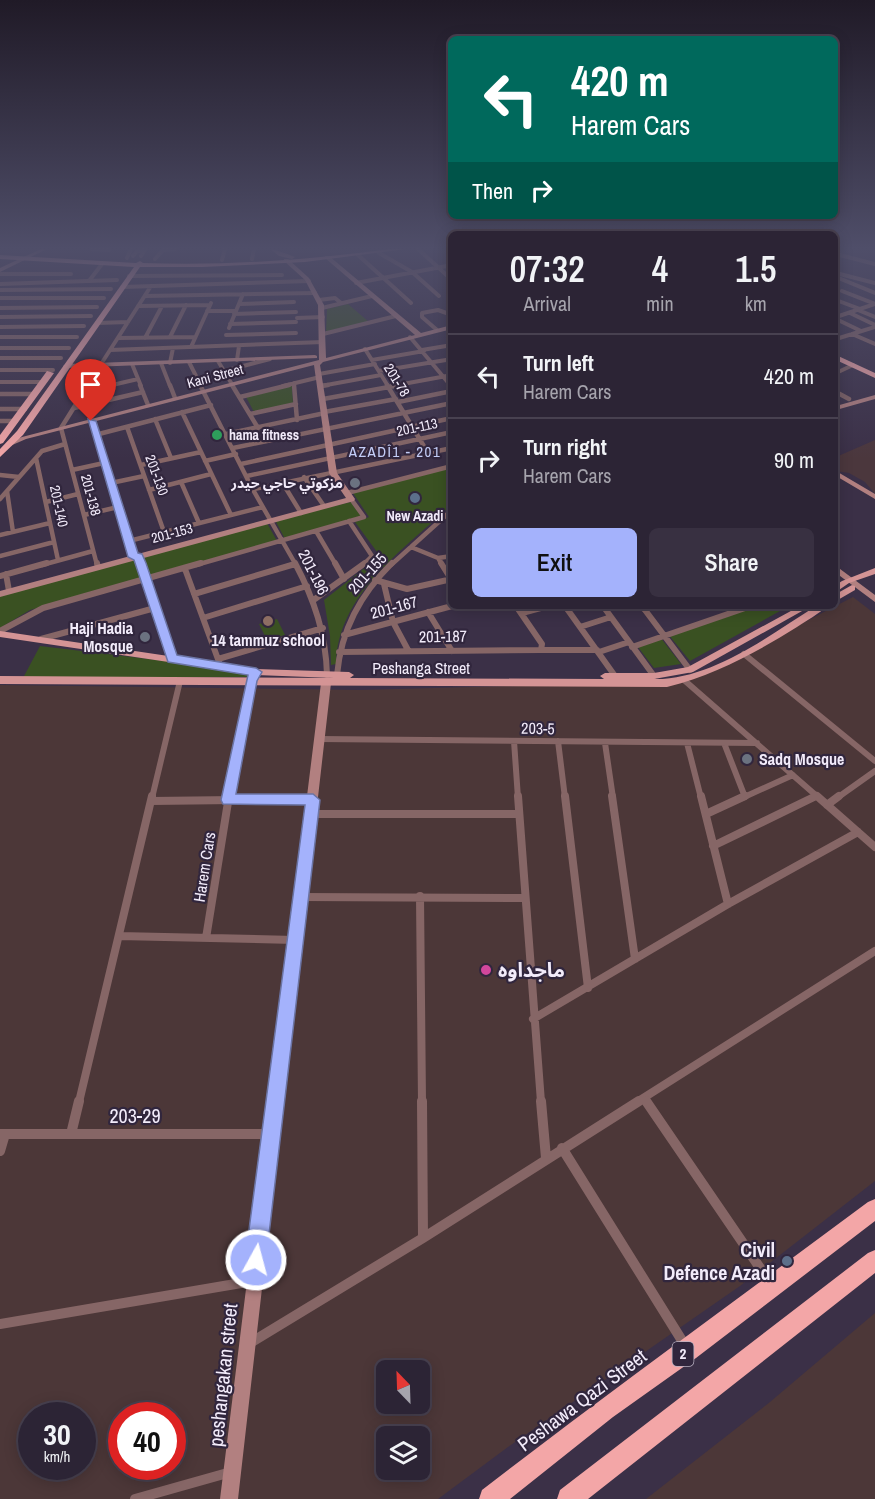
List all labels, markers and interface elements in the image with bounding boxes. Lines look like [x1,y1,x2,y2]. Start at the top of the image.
text: 420 m [571,53,669,109]
icon: left [472,60,550,138]
text: Harem Cars [571,107,690,143]
icon: right [525,174,558,207]
text: Then [472,176,513,206]
text: 07:32 [510,245,585,293]
text: 4 [652,245,668,293]
text: 1.5 [735,245,776,293]
text: Arrival [523,290,571,317]
text: min [646,290,674,317]
text: km [745,290,767,317]
text: Turn left [523,348,594,378]
pin [65,359,116,421]
street label: Kani Street [185,360,245,392]
street label: 201-78 [380,360,414,400]
icon: left [472,360,505,393]
text: 420 m [764,361,814,391]
icon: arrive [74,368,107,401]
text: Harem Cars [523,378,611,405]
street label: 201-113 [395,414,439,440]
place label: hama fitness [229,426,299,444]
marker: hama fitness [210,428,224,442]
text: Turn right [523,432,607,462]
district label: AZADÎ1 - 201 [348,441,441,462]
icon: right [472,444,505,477]
text: 90 m [774,445,814,475]
street label: 201-130 [141,452,173,498]
text: Harem Cars [523,462,611,489]
street label: 201-138 [77,472,105,518]
place label: مزكوتي حاجي حيدر [230,474,343,494]
marker: مزكوتي حاجي حيدر [348,476,362,490]
street label: 201-140 [46,484,72,528]
marker: New Azadi [408,491,422,505]
place label: New Azadi [387,507,444,525]
street label: 201-153 [149,519,195,547]
button: Exit [472,528,637,597]
button: Share [649,528,814,597]
street label: 201-196 [293,546,335,598]
street label: 201-155 [343,548,391,598]
street label: 201-167 [368,590,420,624]
marker: 14 tammuz school [261,614,275,628]
place label: Haji Hadia Mosque [70,617,134,657]
street label: 201-187 [419,625,467,647]
place label: 14 tammuz school [211,629,325,651]
marker: Haji Hadia Mosque [138,630,152,644]
street label: Peshanga Street [372,657,470,679]
street label: 203-5 [521,717,555,739]
place label: Sadq Mosque [759,748,844,770]
marker: Sadq Mosque [740,752,754,766]
street label: Harem Cars [188,830,220,904]
place label: ماجداوە [498,956,565,983]
marker: ماجداوە [479,963,493,977]
street label: 203-29 [109,1102,161,1129]
position arrow [224,1228,288,1292]
place label: Civil Defence Azadi [664,1236,775,1286]
marker: Civil Defence Azadi [780,1254,794,1268]
street label: peshangakan street [202,1301,244,1448]
street label: Peshawa Qazi Street [512,1342,652,1457]
road number: 2 [672,1342,694,1366]
north arrow [376,1360,430,1414]
map controls [376,1360,430,1480]
speed limit sign: 40 [108,1402,186,1480]
text: 30 [43,1414,71,1454]
button: layers [376,1426,430,1480]
text: km/h [44,1446,70,1467]

